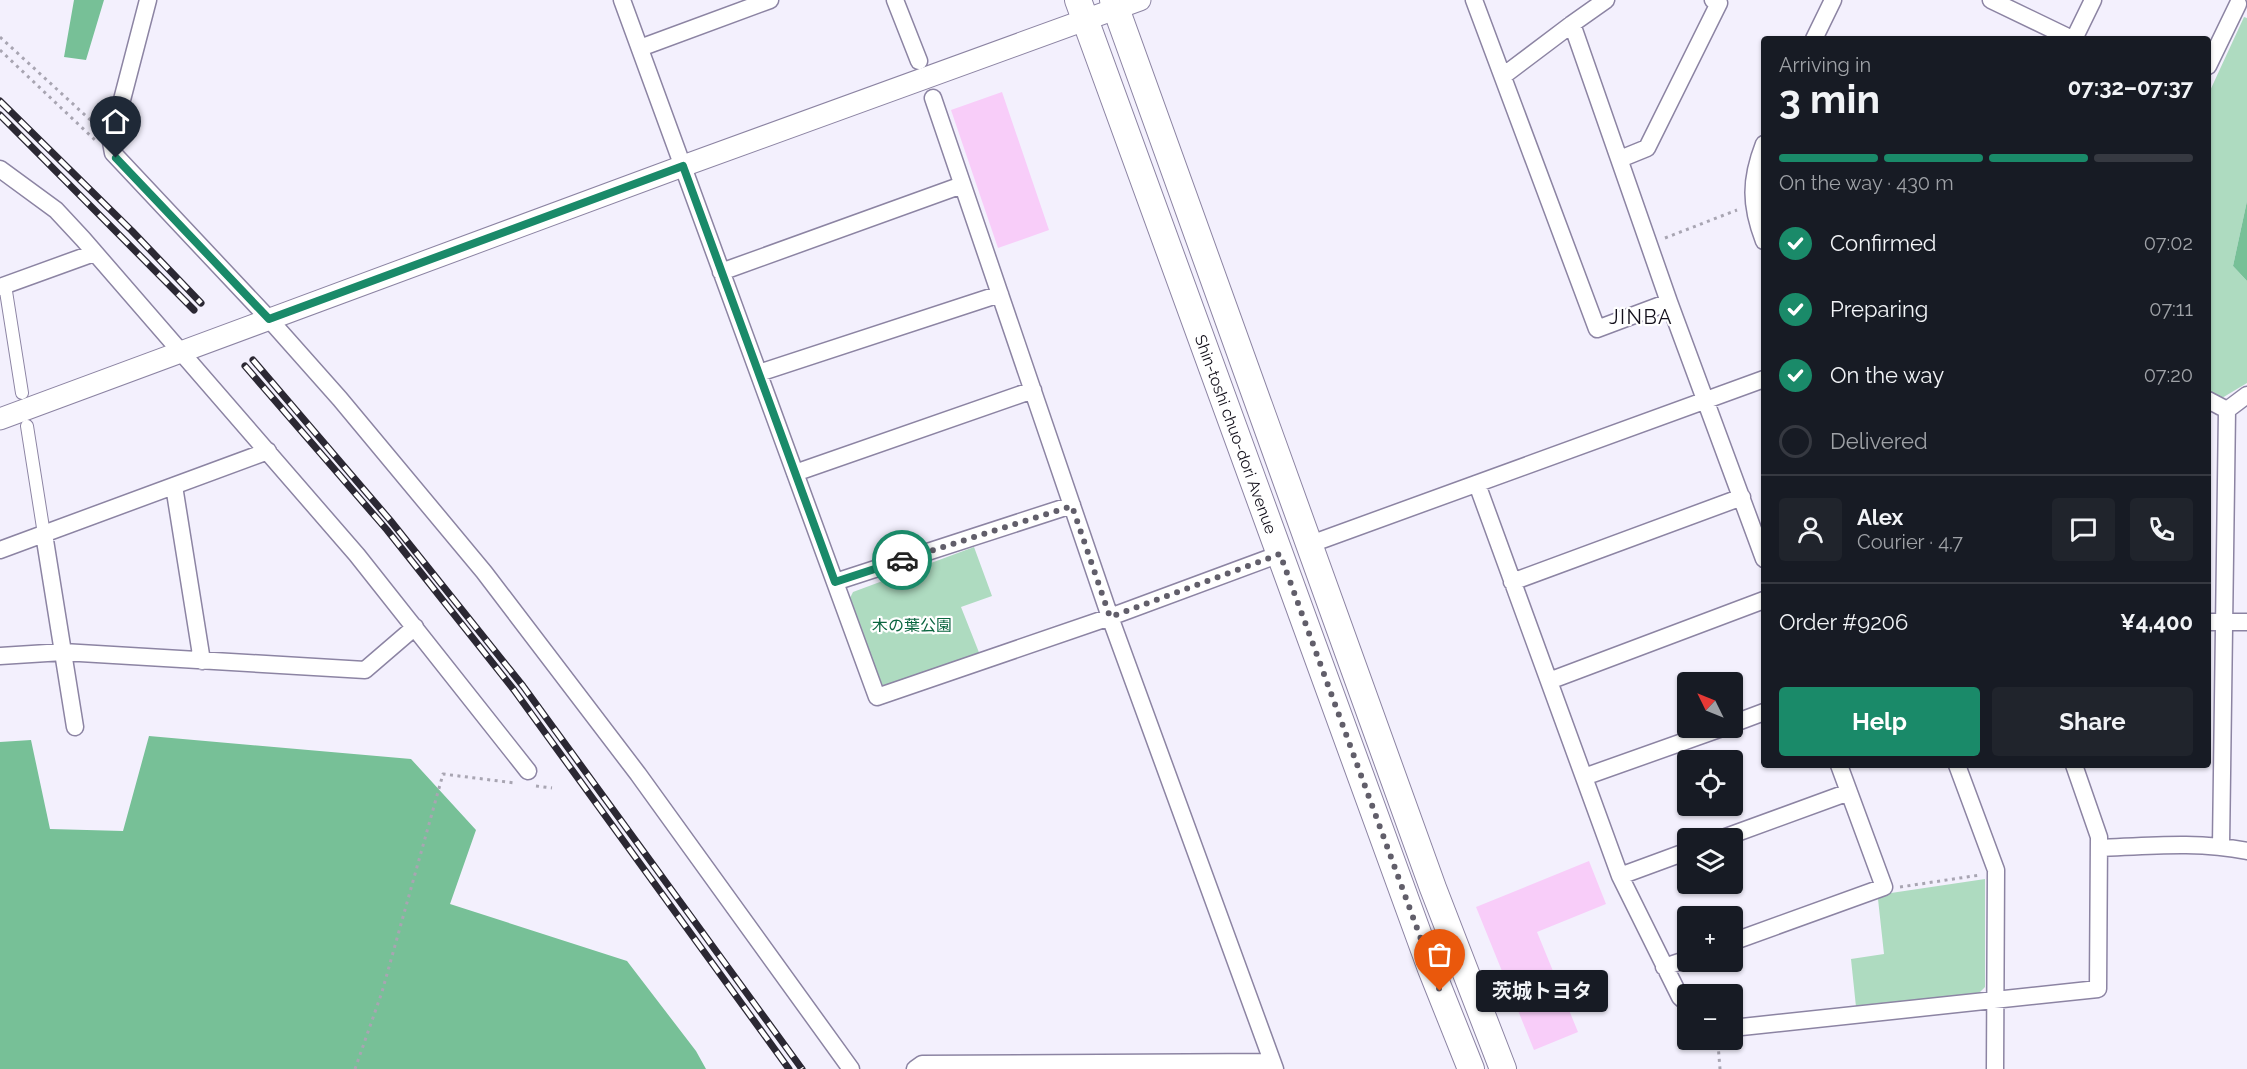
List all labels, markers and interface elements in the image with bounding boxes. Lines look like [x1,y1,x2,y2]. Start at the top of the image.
text: Arriving in [1779,53,1871,77]
text: 07:32–07:37 [2068,74,2193,100]
text: 3 min [1779,76,1880,122]
pin [90,96,141,158]
icon: home [99,105,132,138]
text: On the way · 430 m [1779,171,1954,195]
icon: check [1779,227,1812,260]
text: Confirmed [1830,230,1937,256]
text: 07:02 [2144,231,2193,255]
icon: check [1779,293,1812,326]
text: Preparing [1830,296,1928,322]
text: 07:11 [2149,297,2193,321]
district label: JINBA [1609,305,1673,329]
street label: Shin-toshi chuo-dori Avenue [1191,332,1281,536]
icon: check [1779,359,1812,392]
text: On the way [1830,362,1944,388]
text: 07:20 [2144,363,2193,387]
text: Delivered [1830,428,1928,454]
button: person [1779,498,1842,561]
button: chat [2052,498,2115,561]
button: phone [2130,498,2193,561]
text: Alex [1857,504,1903,530]
courier [872,530,932,590]
text: Courier · 4.7 [1857,530,1963,554]
icon: car [886,544,919,577]
text: Order #9206 [1779,609,1908,635]
text: ¥4,400 [2120,609,2193,635]
park label: 木の葉公園 [872,616,952,635]
north arrow [1677,672,1743,738]
map controls [1677,672,1743,1050]
button: Help [1779,687,1980,756]
button: Share [1992,687,2193,756]
button: locate [1677,750,1743,816]
button: layers [1677,828,1743,894]
button: + [1677,906,1743,972]
pin [1414,929,1465,991]
icon: bag [1423,938,1456,971]
callout: 茨城トヨタ [1476,970,1608,1012]
text: 茨城トヨタ [1492,979,1592,1003]
button: − [1677,984,1743,1050]

